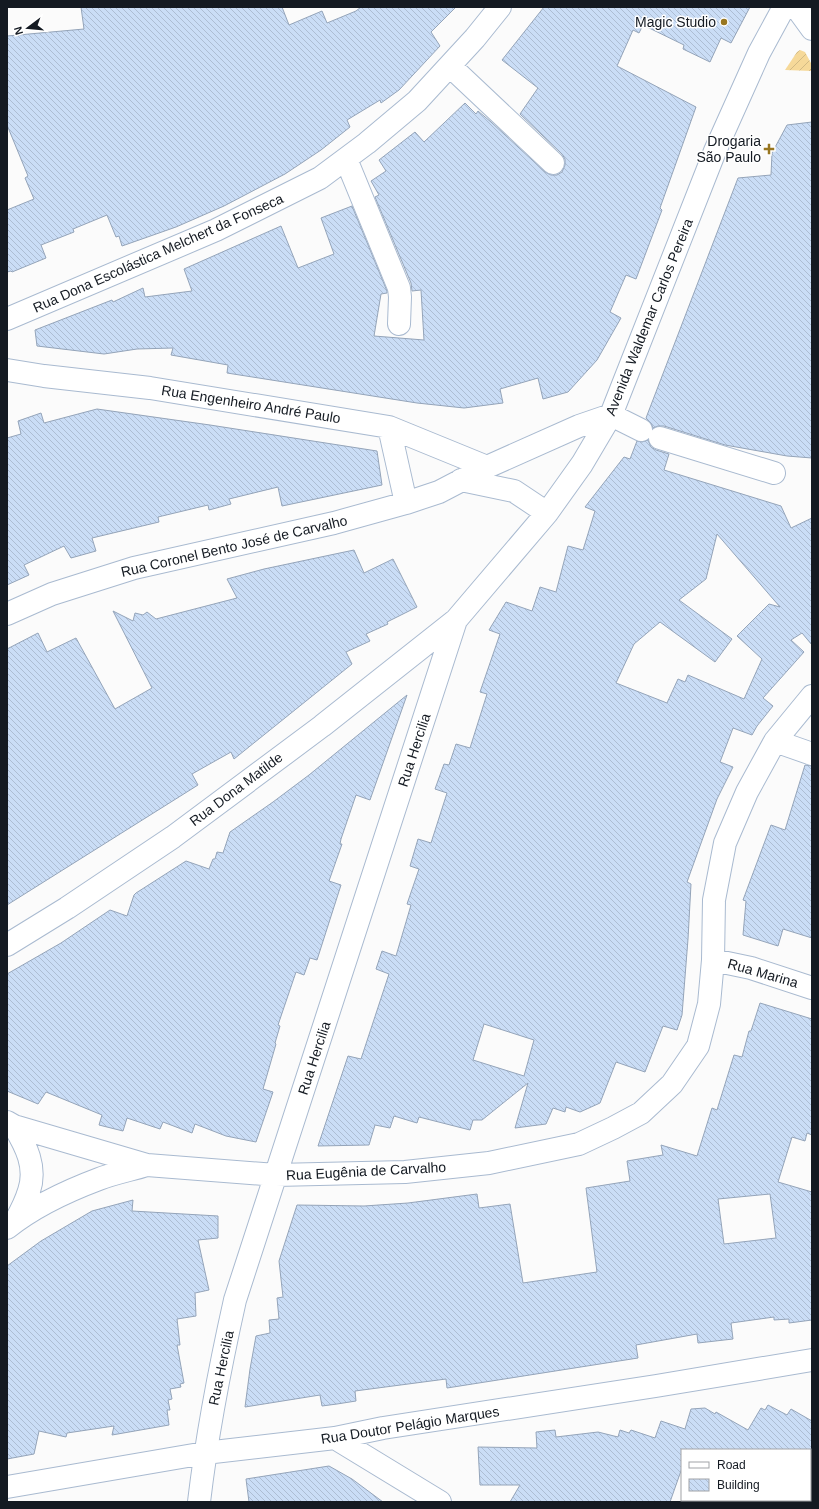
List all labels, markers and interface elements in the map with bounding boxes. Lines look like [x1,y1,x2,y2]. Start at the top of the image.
north arrow [8,8,48,48]
place label: Magic Studio [635,14,716,30]
marker: Magic Studio [719,17,729,27]
text: N [12,25,25,36]
place label: Drogaria São Paulo [696,133,761,165]
marker: Drogaria São Paulo [764,144,774,154]
street label: Rua Dona Escolástica Melchert da Fonseca [30,190,286,316]
street label: Avenida Waldemar Carlos Pereira [602,216,696,418]
street label: Rua Engenheiro André Paulo [160,382,342,426]
street label: Rua Coronel Bento José de Carvalho [119,512,349,580]
street label: Rua Hercilia [395,711,433,789]
street label: Rua Dona Matilde [186,749,286,829]
street label: Rua Marina [726,955,800,991]
street label: Rua Hercilia [295,1019,333,1097]
street label: Rua Eugênia de Carvalho [286,1159,447,1183]
street label: Rua Hercilia [205,1329,237,1407]
street label: Rua Doutor Pelágio Marques [320,1403,500,1447]
legend [681,1449,811,1501]
text: Road [717,1458,746,1472]
text: Building [717,1478,760,1492]

